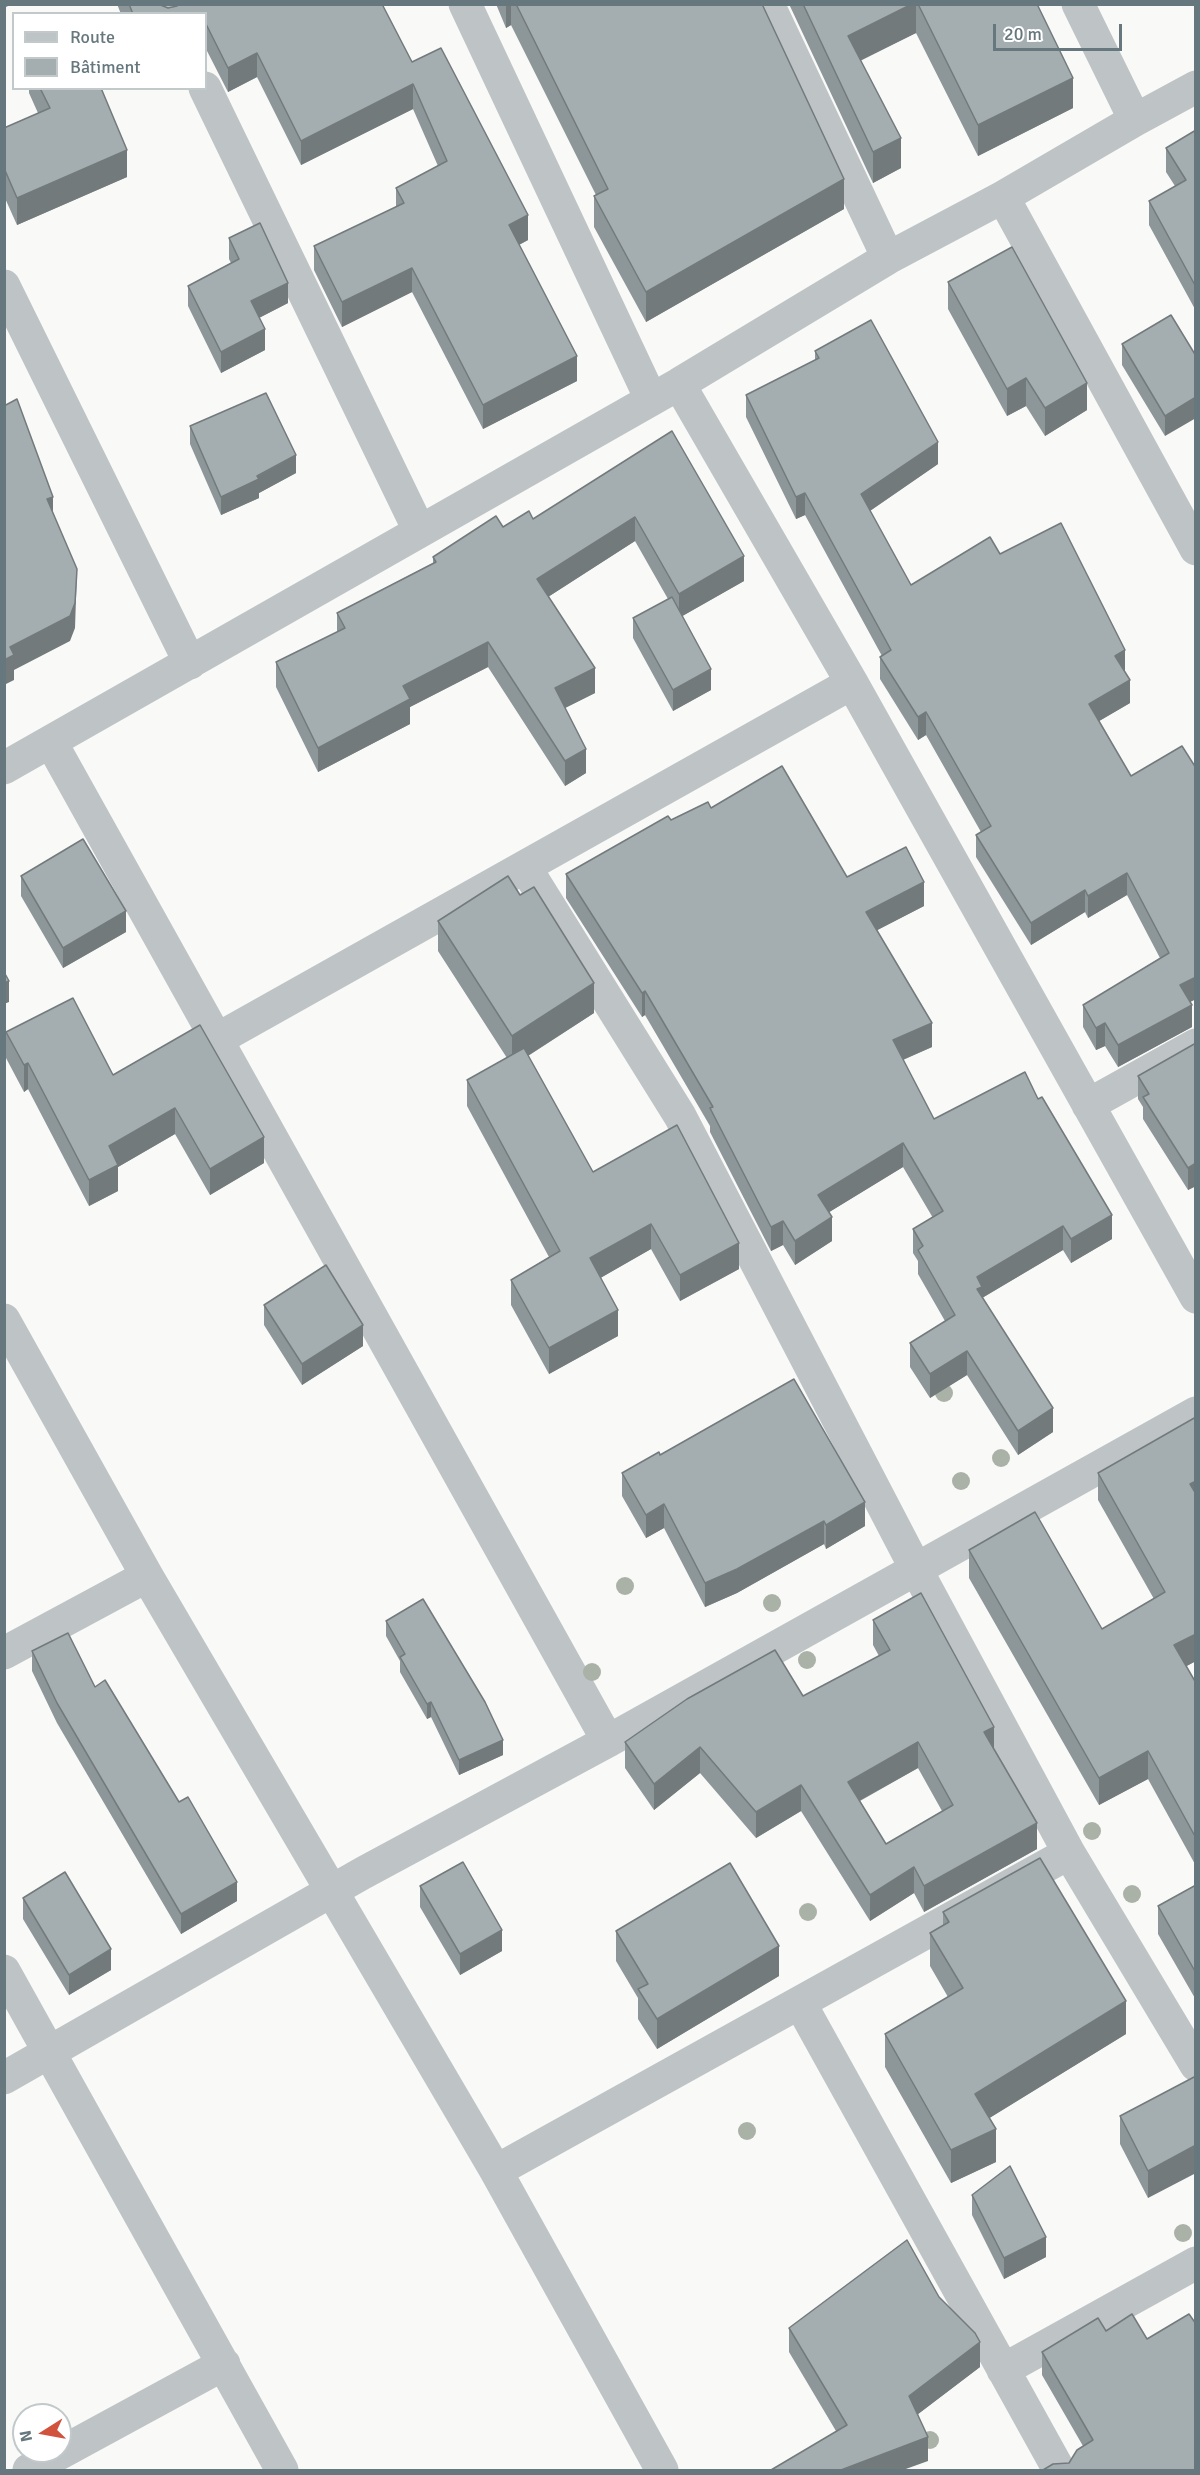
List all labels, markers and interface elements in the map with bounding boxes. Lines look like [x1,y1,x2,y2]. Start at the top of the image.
legend [12,12,207,90]
scale bar [996,12,1125,50]
text: 20 m [1004,23,1042,45]
text: Route [70,26,115,48]
text: Bâtiment [70,56,141,78]
north arrow [12,2403,72,2463]
text: N [15,2429,37,2443]

